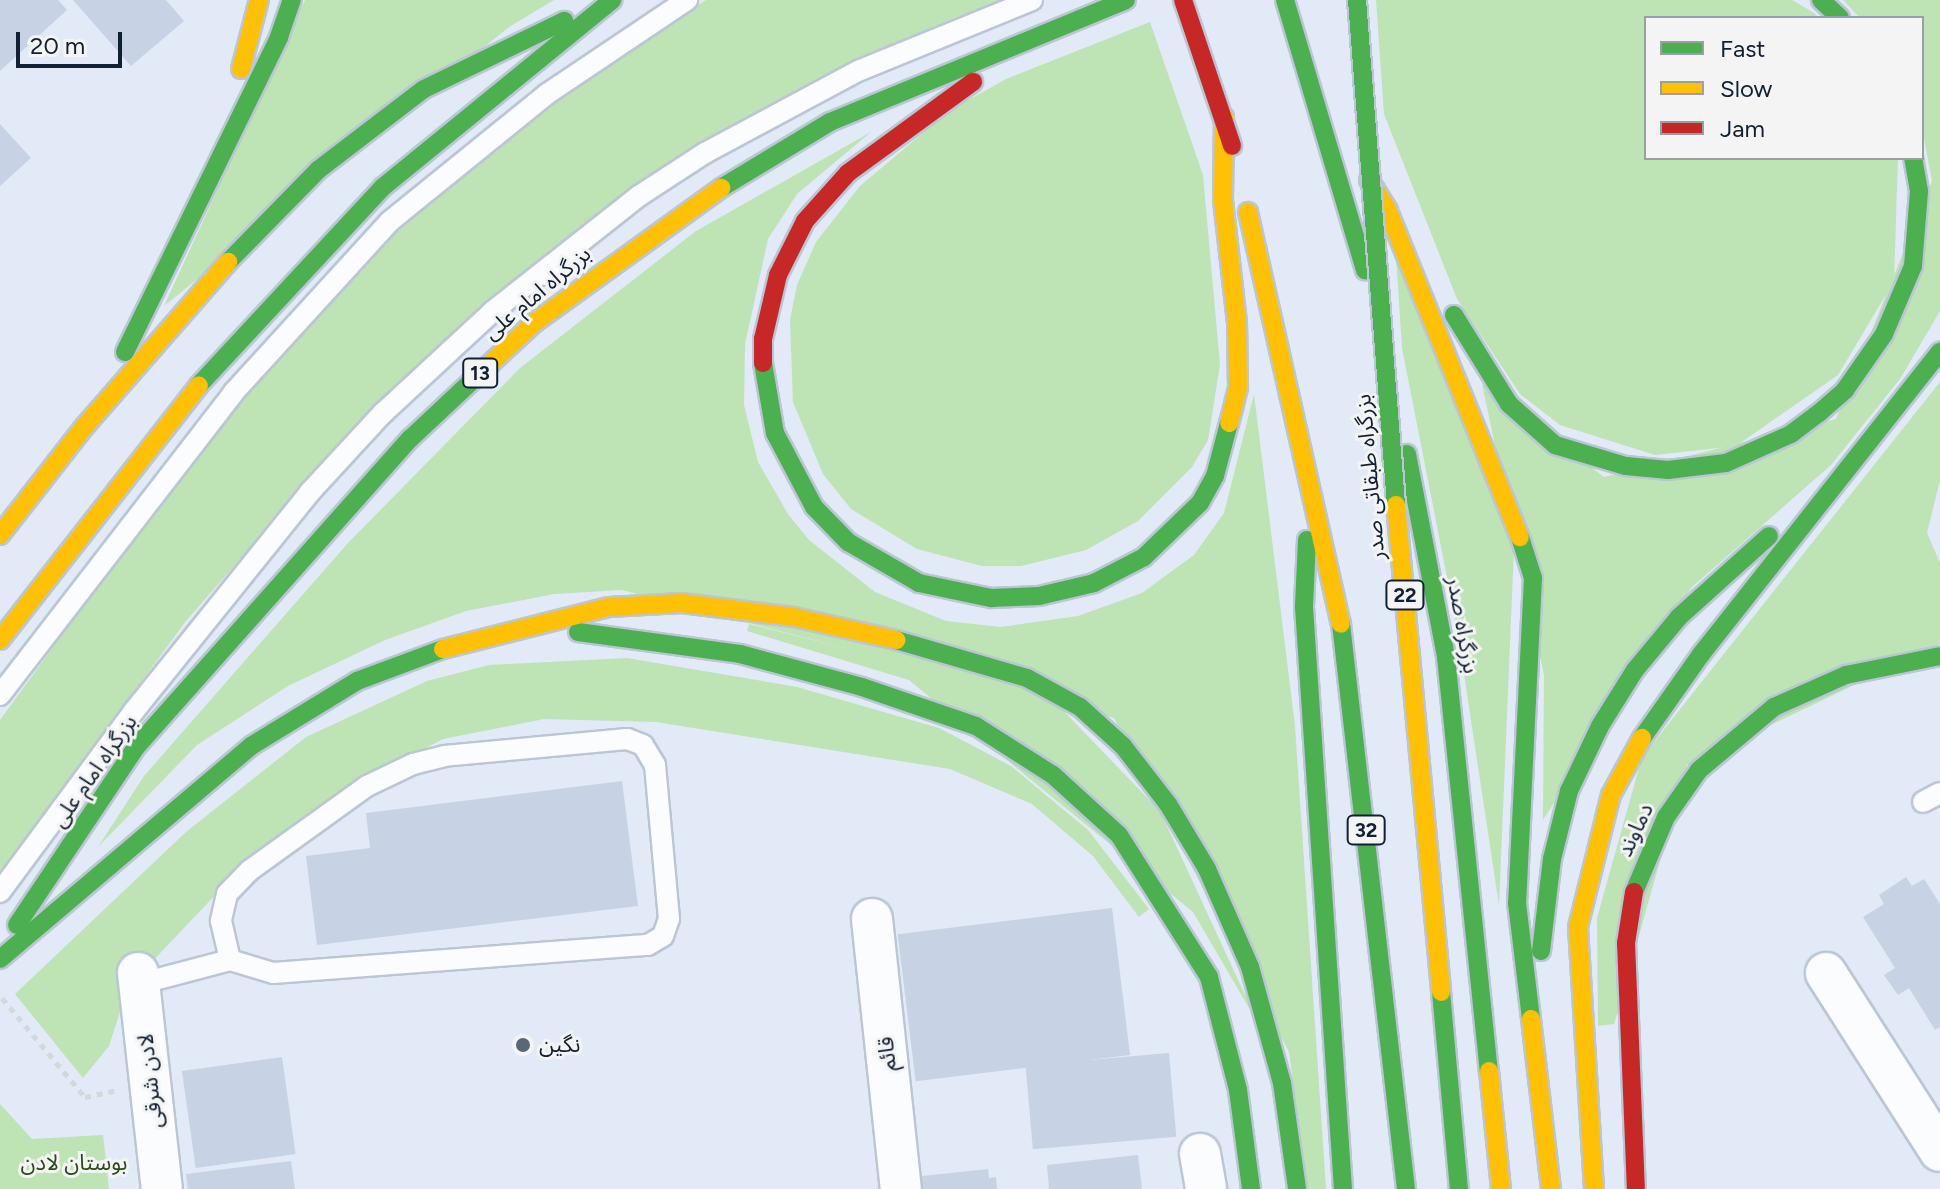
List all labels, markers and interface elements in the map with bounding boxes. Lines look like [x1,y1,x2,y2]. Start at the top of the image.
scale bar [20,16,126,66]
legend [1644,16,1924,160]
text: 20 m [30,31,85,60]
text: Fast [1720,34,1765,63]
text: Slow [1720,74,1772,103]
text: Jam [1720,114,1765,143]
street label: بزرگراه امام علی [478,241,596,345]
road number: 13 [462,357,498,389]
street label: بزرگراه طبقاتی صدر [1350,393,1390,561]
street label: بزرگراه صدر [1441,574,1485,676]
road number: 22 [1385,579,1425,611]
street label: بزرگراه امام علی [45,709,143,833]
street label: دماوند [1611,799,1659,861]
road number: 32 [1346,814,1386,846]
street label: لادن شرقی [132,1032,168,1130]
place label: نگین [539,1032,580,1058]
street label: قائم [872,1035,902,1073]
marker: نگین [514,1036,532,1054]
park label: بوستان لادن [20,1150,128,1176]

